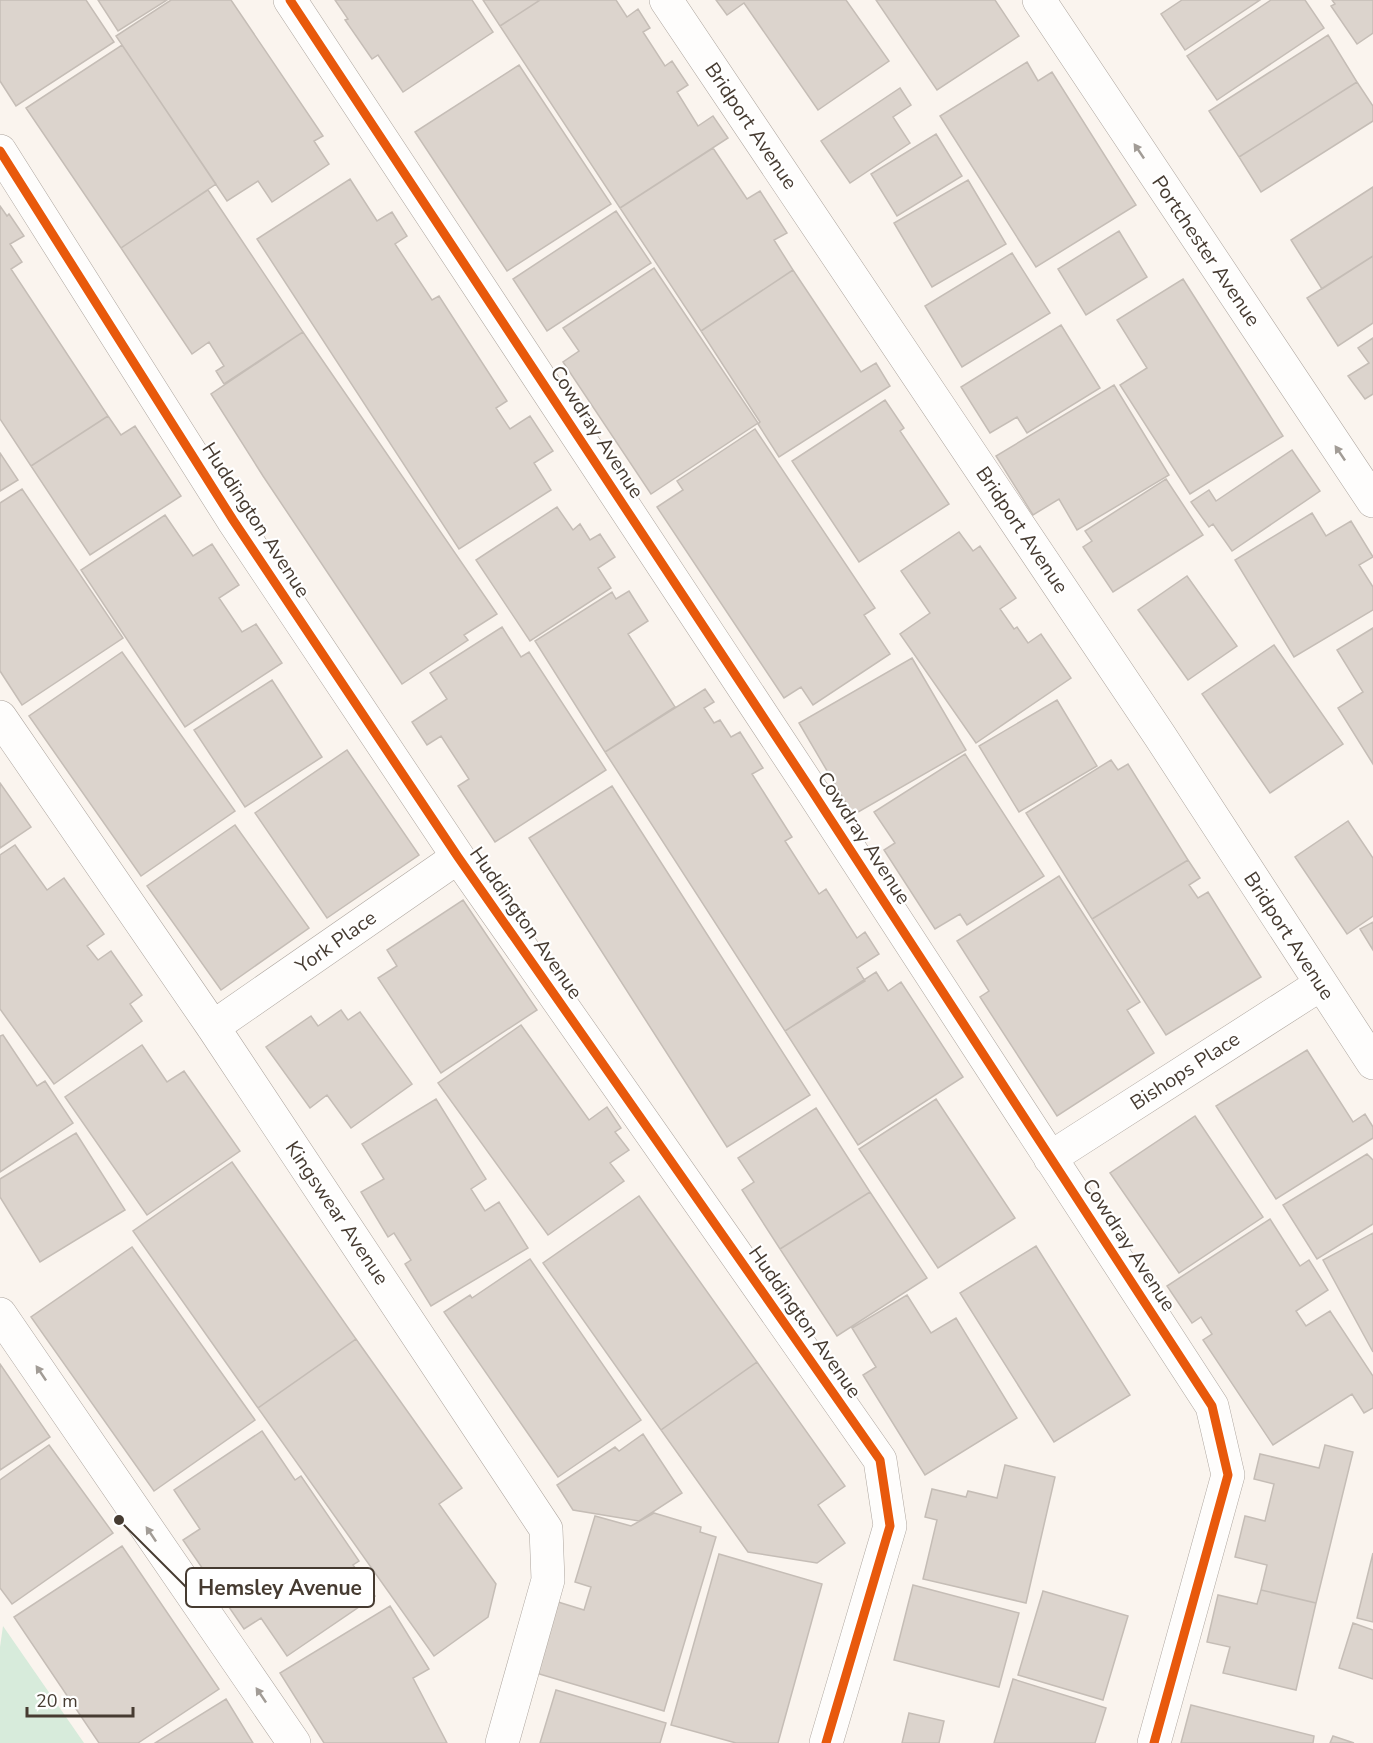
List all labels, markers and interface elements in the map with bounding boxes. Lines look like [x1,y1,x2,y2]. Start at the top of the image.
street label: Bridport Avenue [699,57,803,195]
one-way arrow [1133,143,1145,159]
street label: Portchester Avenue [1145,170,1267,332]
street label: Cowdray Avenue [544,360,650,504]
street label: Huddington Avenue [196,437,316,603]
one-way arrow [1335,444,1346,461]
street label: Bridport Avenue [970,461,1074,599]
street label: Cowdray Avenue [811,766,917,910]
street label: Huddington Avenue [463,842,589,1004]
street label: Bridport Avenue [1237,867,1341,1005]
street label: York Place [289,904,382,980]
street label: Bishops Place [1125,1025,1245,1117]
street label: Kingswear Avenue [279,1136,395,1290]
street label: Cowdray Avenue [1076,1173,1182,1317]
street label: Huddington Avenue [742,1241,868,1403]
one-way arrow [36,1365,47,1381]
one-way arrow [145,1526,157,1542]
callout: Hemsley Avenue [186,1568,374,1607]
text: Hemsley Avenue [198,1574,362,1602]
scale bar [27,1680,134,1718]
one-way arrow [255,1687,267,1703]
text: 20 m [36,1689,78,1713]

